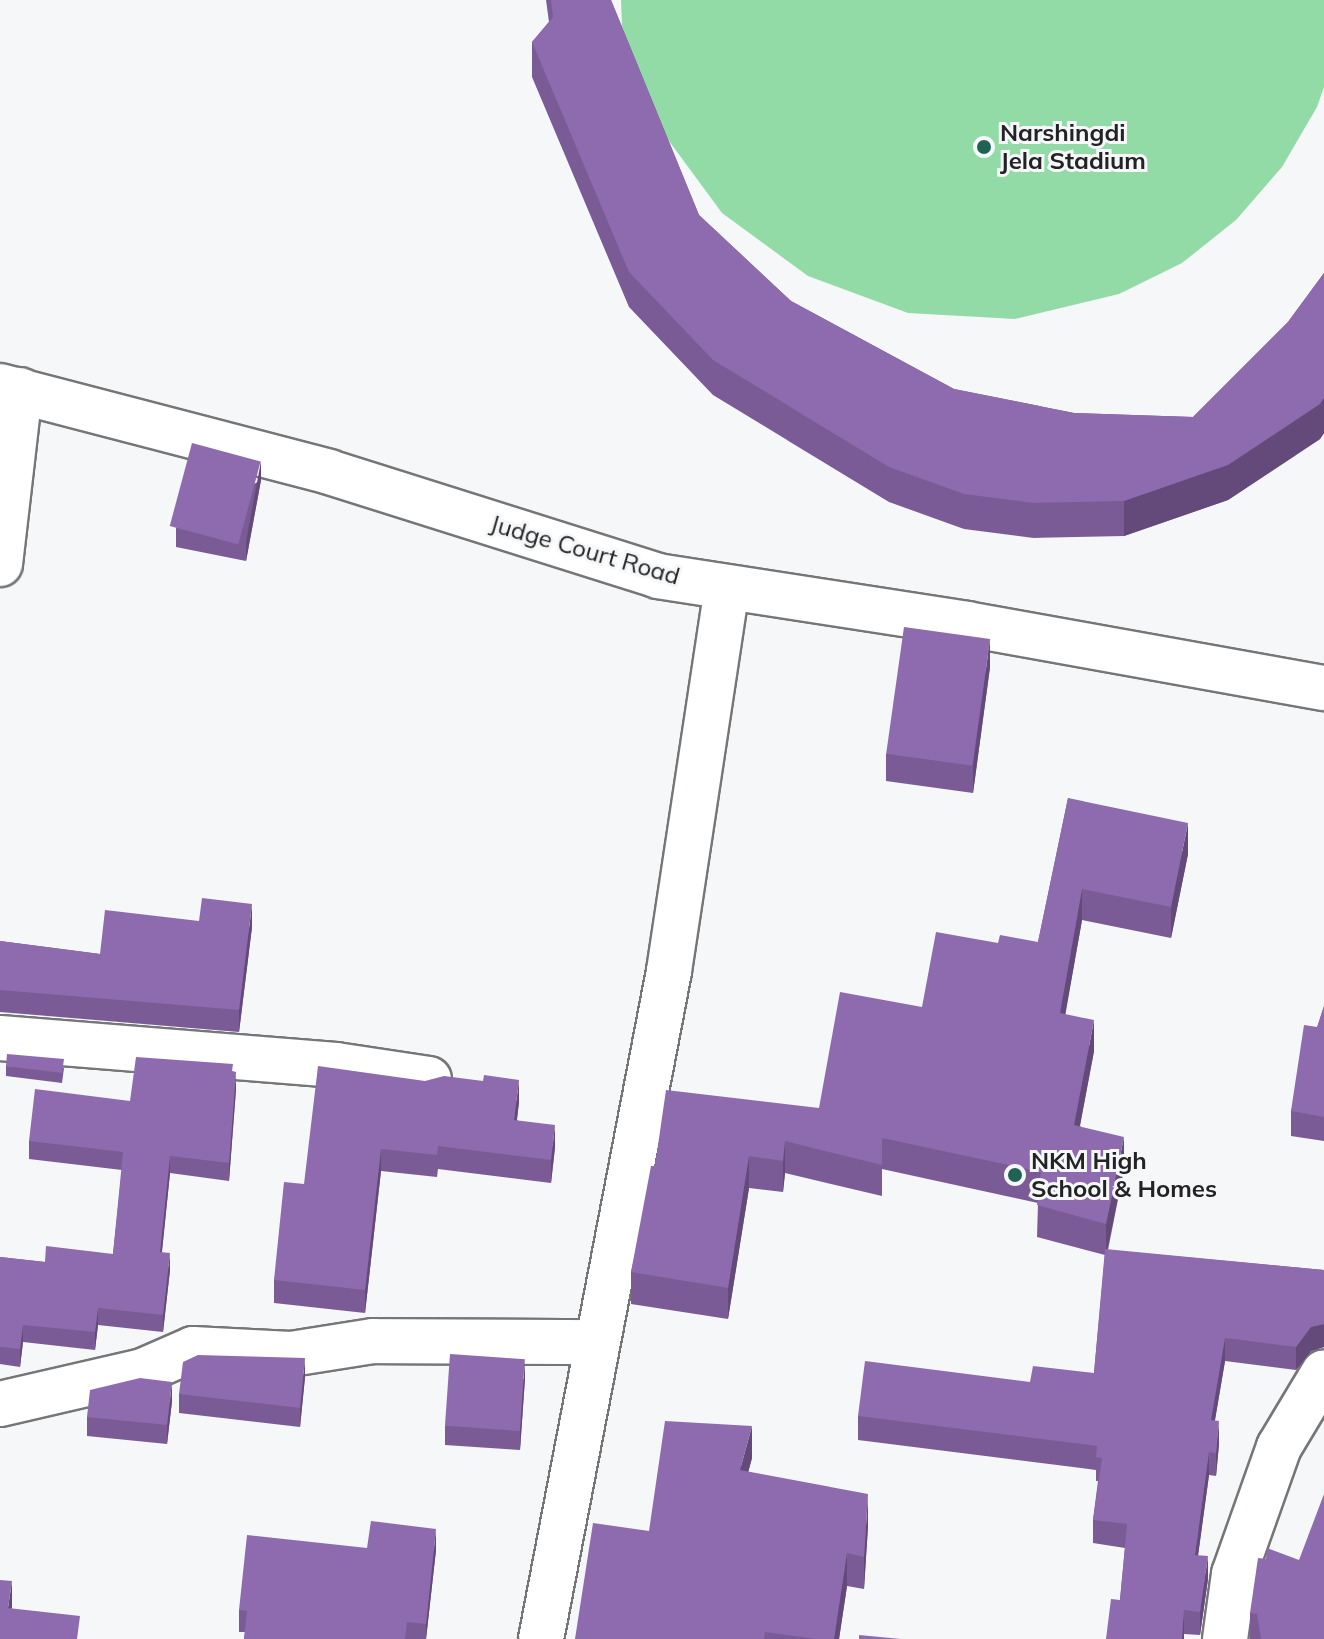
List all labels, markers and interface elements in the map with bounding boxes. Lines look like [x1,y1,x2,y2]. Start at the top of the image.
place label: Narshingdi Jela Stadium [1000,119,1146,175]
marker: Narshingdi Jela Stadium [975,138,993,156]
street label: Judge Court Road [487,509,683,591]
place label: NKM High School & Homes [1031,1147,1217,1203]
marker: NKM High School & Homes [1006,1166,1024,1184]

